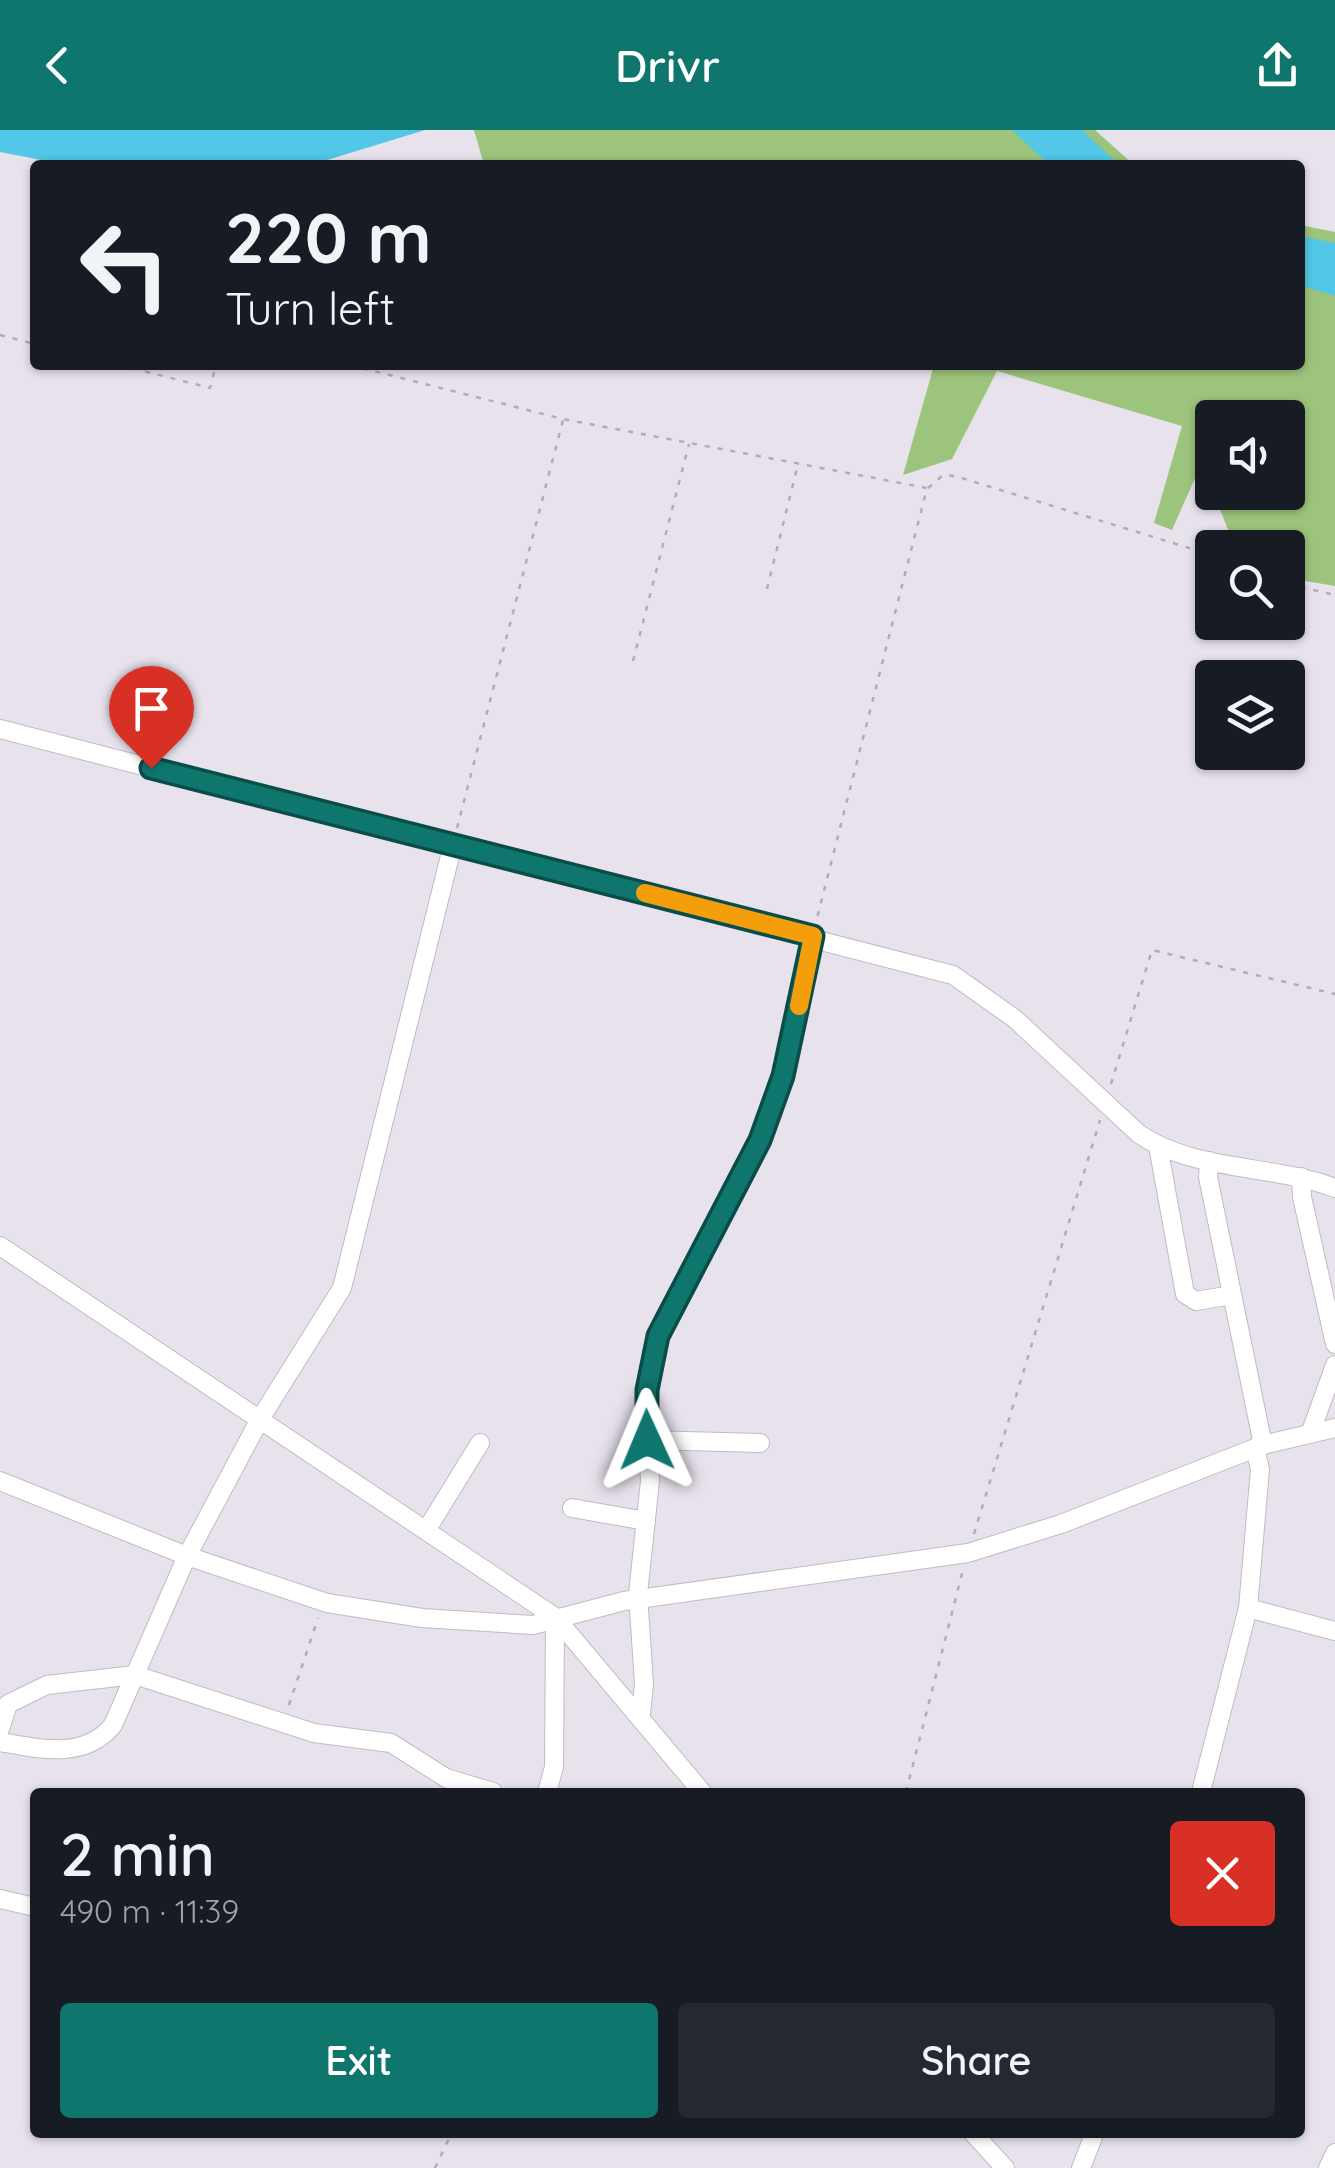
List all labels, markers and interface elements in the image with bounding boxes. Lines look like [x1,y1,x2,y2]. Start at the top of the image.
text: Drivr [615,37,720,93]
icon: back [30,38,85,93]
icon: share [1250,38,1305,93]
text: 220 m [225,193,432,281]
icon: left [60,200,190,330]
text: Turn left [225,280,395,336]
map controls [1195,400,1305,770]
button: sound [1195,400,1305,510]
button: search [1195,530,1305,640]
button: layers [1195,660,1305,770]
pin [109,666,194,769]
icon: arrive [124,681,179,736]
position arrow [595,1388,699,1492]
text: 2 min [60,1816,215,1891]
button: close [1170,1821,1275,1926]
text: 490 m · 11:39 [60,1891,239,1931]
button: Exit [60,2003,658,2118]
button: Share [678,2003,1275,2118]

